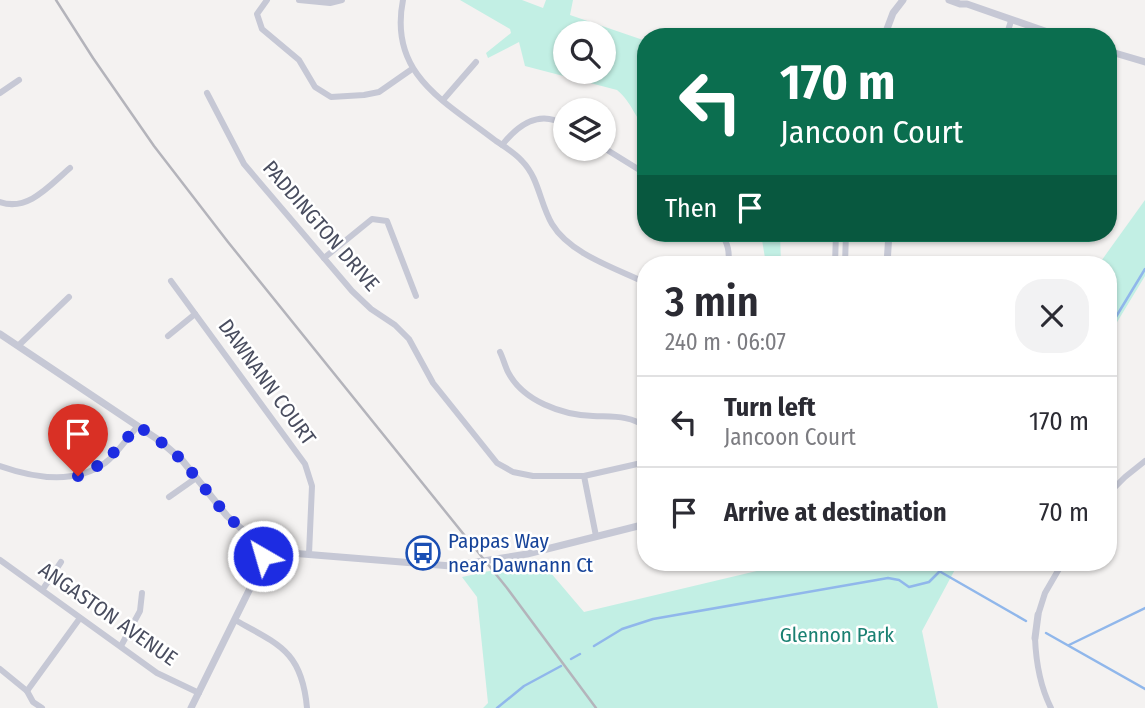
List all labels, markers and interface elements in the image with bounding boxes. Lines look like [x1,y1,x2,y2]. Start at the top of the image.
map controls [553,21,616,161]
button: search [553,21,616,84]
text: 170 m [780,53,896,112]
icon: left [665,56,756,147]
button: layers [553,98,616,161]
text: Jancoon Court [780,113,963,151]
street label: PADDINGTON DRIVE [257,155,385,297]
icon: arrive [731,189,769,227]
text: Then [665,193,717,224]
text: 3 min [665,277,759,327]
button: close [1015,279,1089,353]
street label: DAWNANN COURT [213,314,322,450]
text: 240 m · 06:07 [665,328,786,356]
text: Turn left [724,392,816,423]
icon: left [665,403,703,441]
pin [48,404,108,476]
text: 170 m [1029,406,1089,437]
icon: arrive [59,415,97,453]
text: Jancoon Court [724,423,856,451]
icon: arrive [665,494,703,532]
text: Arrive at destination [724,497,947,528]
text: 70 m [1039,497,1089,528]
position arrow [226,519,300,593]
place label: Pappas Way near Dawnann Ct [448,528,593,578]
bus stop icon: Pappas Way near Dawnann Ct [404,534,442,572]
street label: ANGASTON AVENUE [34,557,182,671]
park label: Glennon Park [780,622,894,648]

